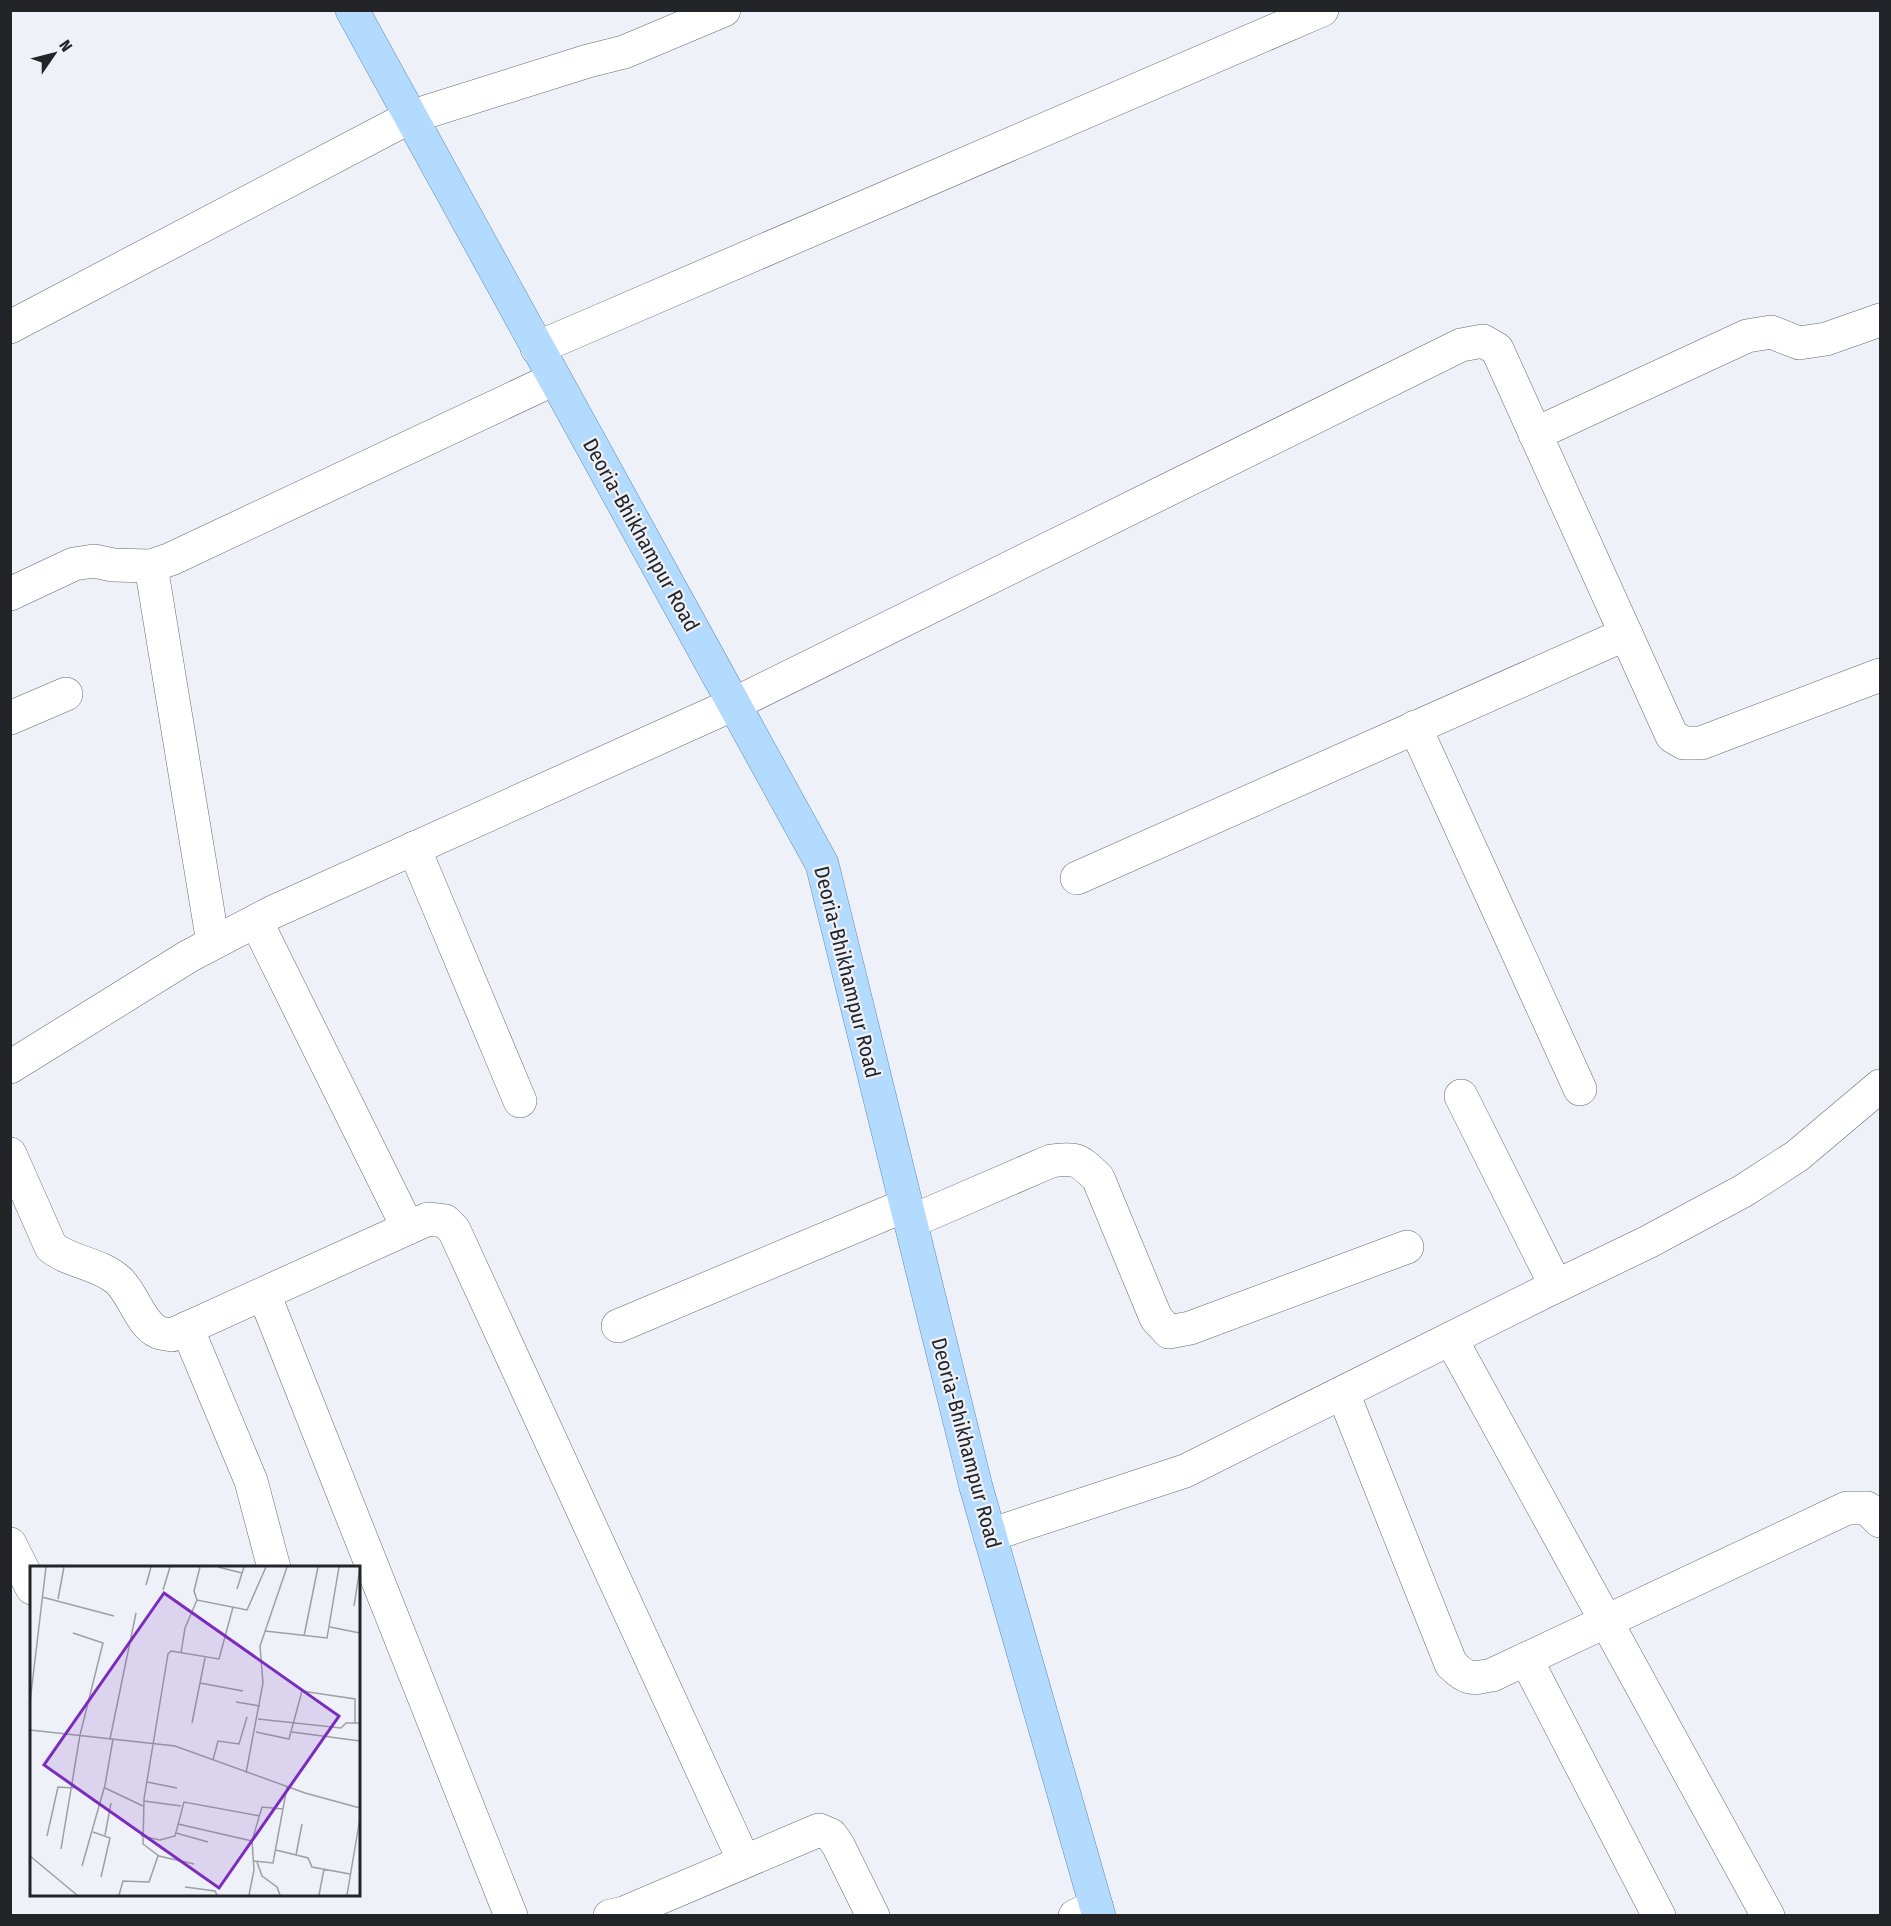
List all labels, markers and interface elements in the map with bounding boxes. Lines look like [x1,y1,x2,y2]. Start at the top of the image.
north arrow [24,24,84,84]
text: N [55,36,76,55]
street label: Deoria-Bhikhampur Road [577,434,705,636]
street label: Deoria-Bhikhampur Road [808,863,886,1081]
street label: Deoria-Bhikhampur Road [925,1335,1007,1551]
inset map [30,1566,360,1896]

